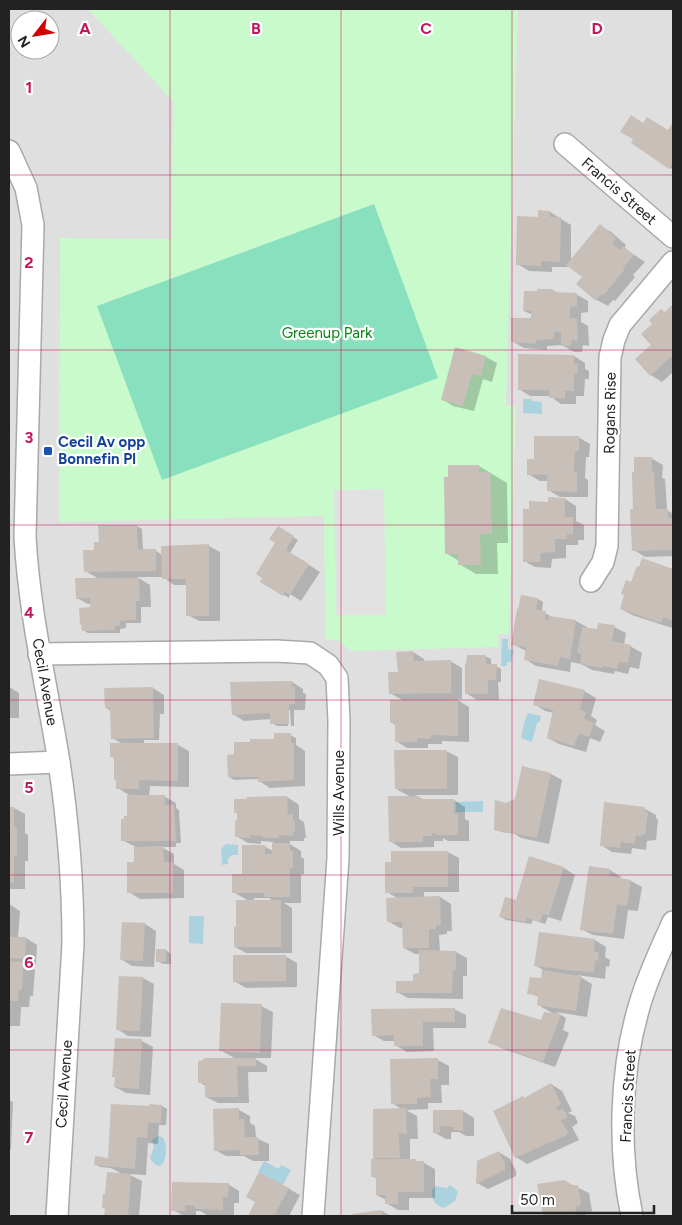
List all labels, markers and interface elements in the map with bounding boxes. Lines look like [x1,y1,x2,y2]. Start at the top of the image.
north arrow [10,10,60,60]
text: A [79,19,91,38]
text: B [251,19,261,38]
text: C [420,19,432,38]
text: D [591,19,603,38]
text: N [14,32,34,50]
text: 1 [26,78,32,97]
street label: Francis Street [578,154,660,229]
text: 2 [24,253,34,272]
park label: Greenup Park [282,324,373,342]
street label: Rogans Rise [600,372,620,454]
text: 3 [25,428,34,447]
place label: Cecil Av opp Bonnefin Pl [58,433,145,468]
marker: Cecil Av opp Bonnefin Pl [42,445,54,457]
text: 4 [24,603,34,622]
street label: Cecil Avenue [28,637,62,727]
street label: Wills Avenue [330,750,348,836]
text: 5 [24,778,34,797]
text: 6 [24,953,34,972]
street label: Cecil Avenue [52,1039,76,1129]
street label: Francis Street [617,1049,639,1143]
text: 7 [25,1128,34,1147]
scale bar [512,1182,654,1214]
text: 50 m [520,1191,555,1209]

